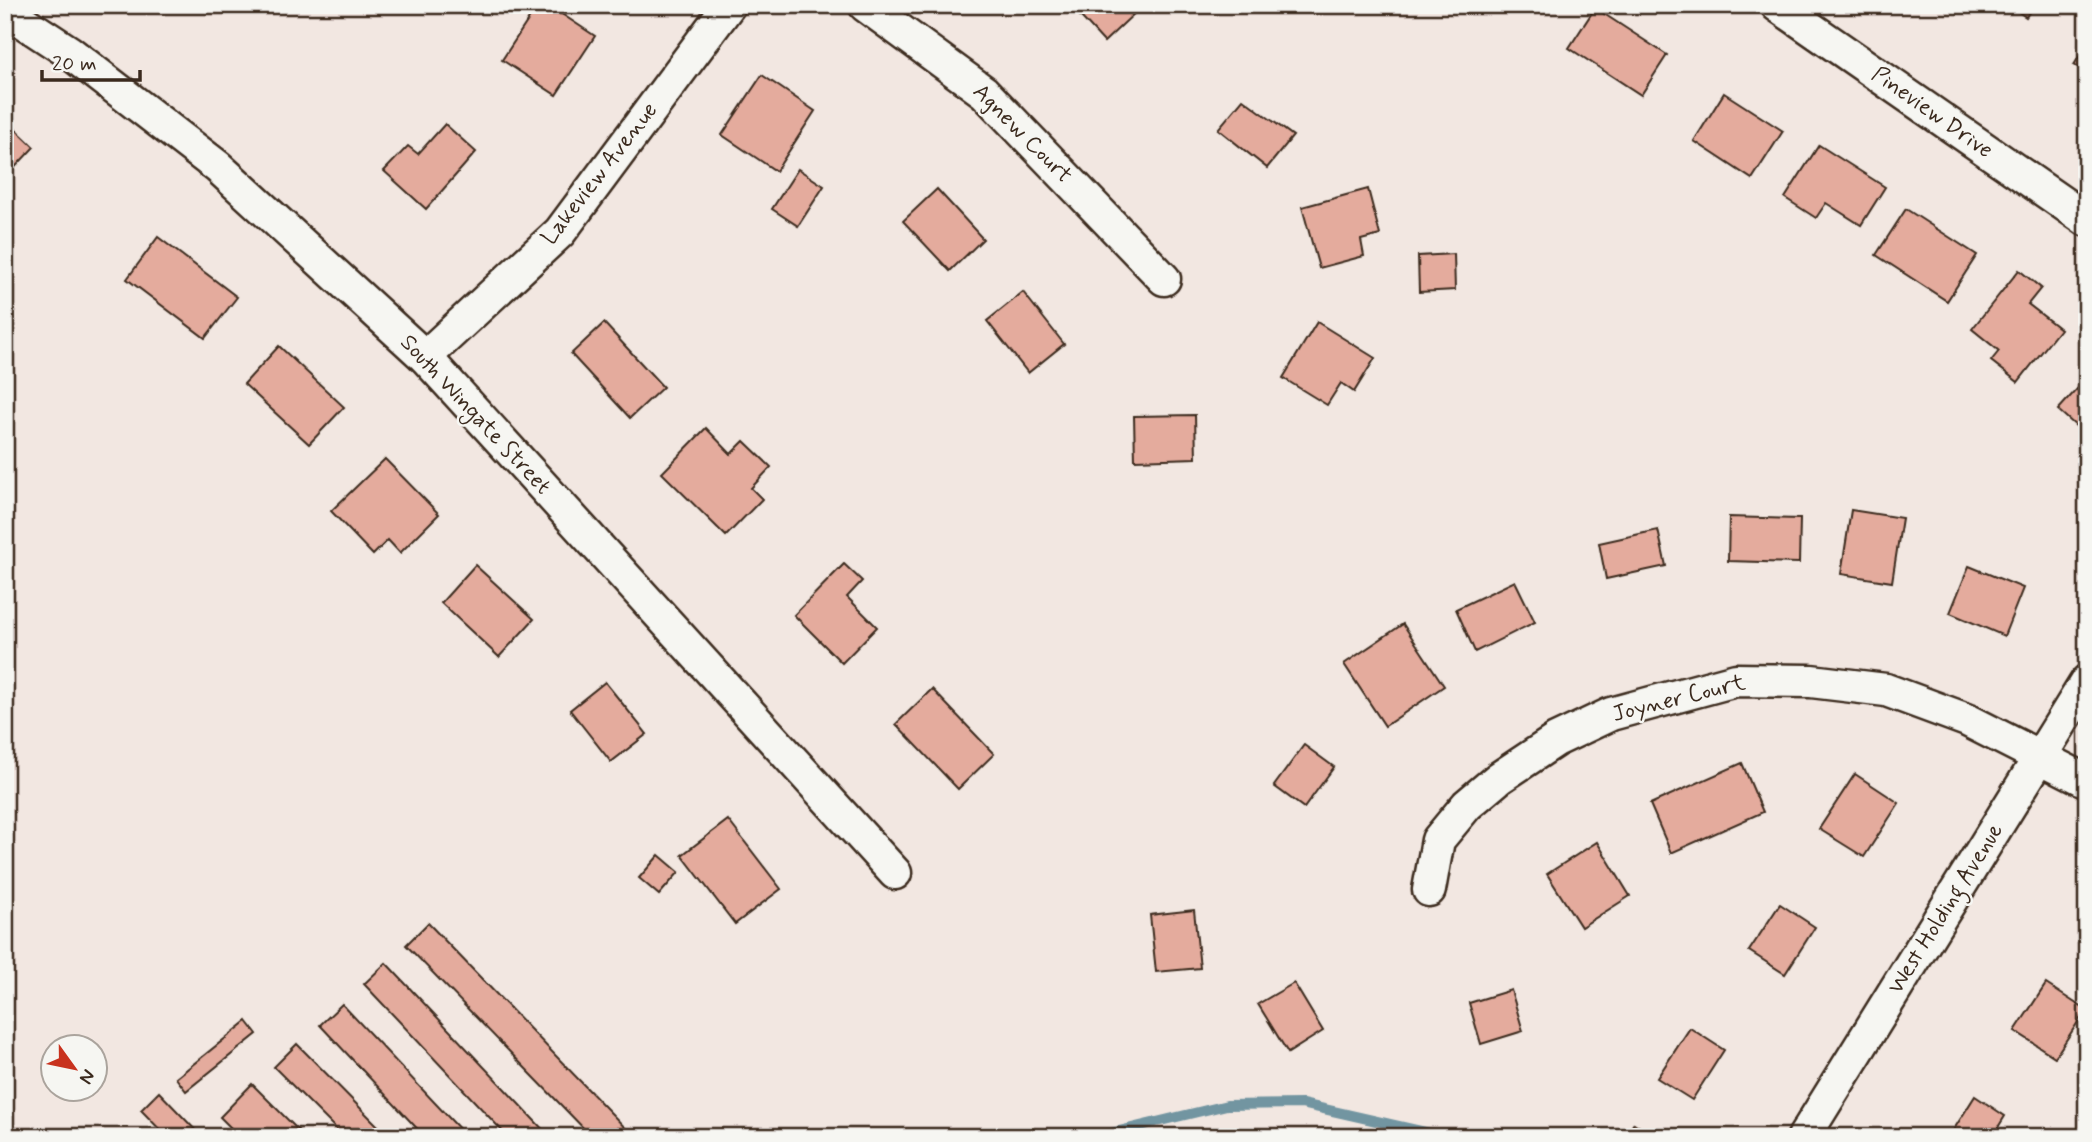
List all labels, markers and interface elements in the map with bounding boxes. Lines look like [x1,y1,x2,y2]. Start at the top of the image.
scale bar [42,38,140,82]
text: 20 m [52,50,97,78]
street label: Pineview Drive [1865,60,1999,166]
street label: Agnew Court [966,78,1078,190]
street label: Lakeview Avenue [535,97,665,251]
street label: South Wingate Street [391,328,557,503]
street label: Joyner Court [1610,668,1749,730]
street label: West Holding Avenue [1881,818,2012,1001]
north arrow [38,1034,108,1104]
text: N [73,1064,101,1089]

